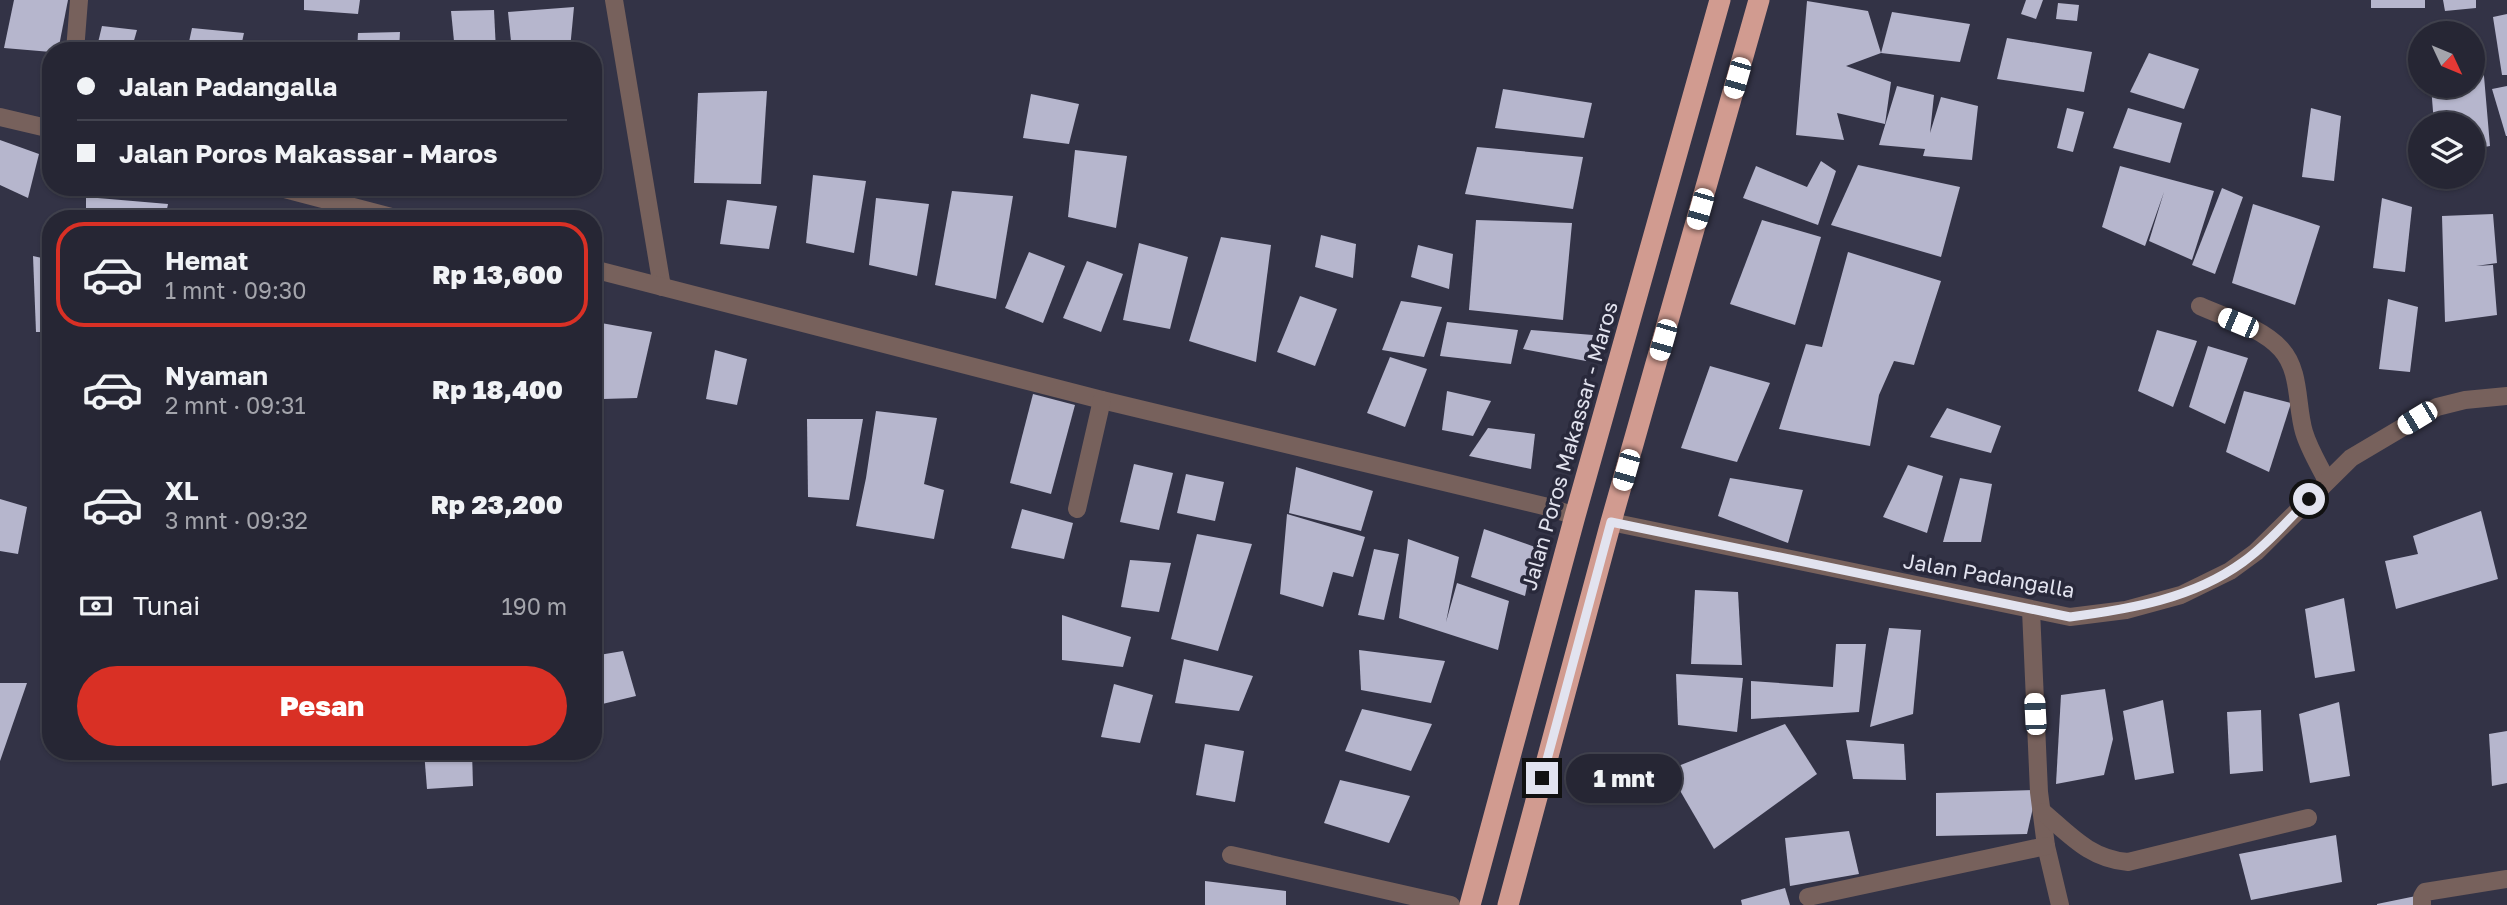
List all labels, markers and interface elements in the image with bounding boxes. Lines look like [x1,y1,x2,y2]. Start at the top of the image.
north arrow [2408,21,2485,98]
map controls [2408,21,2485,189]
car [1722,55,1753,101]
text: Jalan Padangalla [119,71,337,102]
button: layers [2408,112,2485,189]
text: Jalan Poros Makassar - Maros [119,138,498,169]
car [1685,186,1716,232]
icon: car [81,243,144,306]
text: Hemat [165,245,248,276]
text: Rp 13,600 [432,259,563,290]
text: 1 mnt · 09:30 [165,276,307,304]
street label: Jalan Poros Makassar - Maros [1515,298,1623,593]
car [2215,305,2262,341]
car [1648,317,1679,363]
icon: car [81,358,144,421]
text: Nyaman [165,360,268,391]
text: Rp 18,400 [432,374,563,405]
text: 2 mnt · 09:31 [165,391,306,419]
car [2394,398,2441,438]
car [1611,447,1642,493]
icon: car [81,473,144,536]
text: XL [165,475,199,506]
route start [2293,483,2325,515]
text: Rp 23,200 [431,489,563,520]
text: 3 mnt · 09:32 [165,506,308,534]
street label: Jalan Padangalla [1901,547,2077,603]
icon: cash [77,587,115,625]
text: Tunai [133,590,200,621]
text: 190 m [502,592,567,620]
button: Pesan [77,666,567,746]
car [2024,692,2047,736]
callout: 1 mnt [1566,754,1682,802]
route end [1526,762,1558,794]
text: 1 mnt [1593,764,1655,792]

